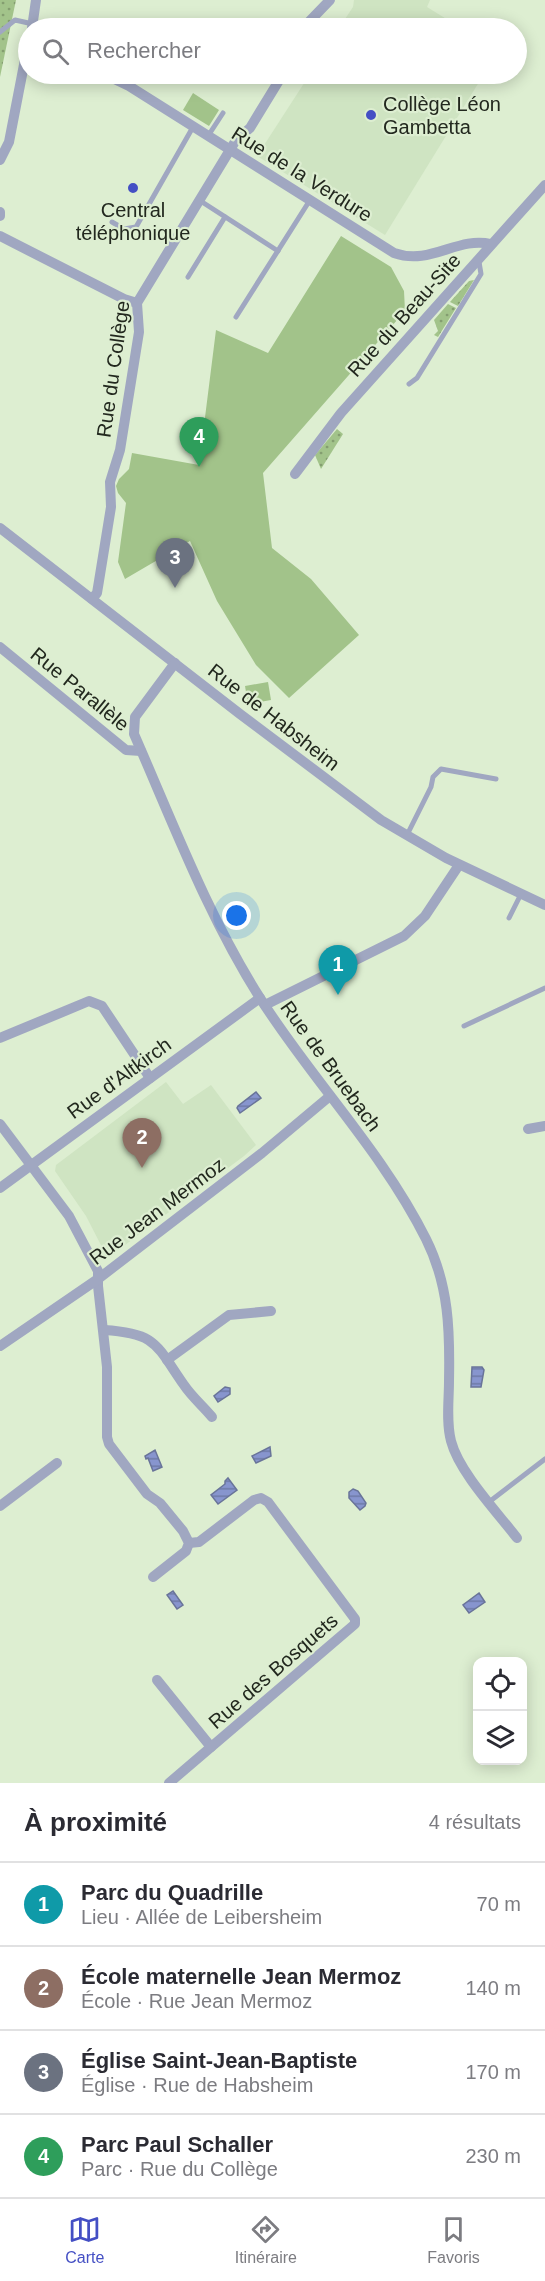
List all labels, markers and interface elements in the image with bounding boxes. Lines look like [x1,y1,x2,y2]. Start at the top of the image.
search box [18,18,527,84]
icon: search [39,35,72,68]
text: Rechercher [87,38,201,63]
place label: Collège Léon Gambetta [383,93,501,138]
marker: Collège Léon Gambetta [364,108,378,122]
street label: Rue de la Verdure [228,122,376,226]
marker: Central téléphonique [126,181,140,195]
place label: Central téléphonique [76,199,190,244]
street label: Rue du Beau-Site [343,249,465,381]
street label: Rue du Collège [93,299,133,439]
pin: 4 [180,418,218,467]
pin: 3 [156,538,195,588]
street label: Rue Parallèle [26,643,134,735]
street label: Rue de Habsheim [204,659,344,775]
your location [222,901,251,930]
pin: 1 [318,946,358,995]
street label: Rue de Bruebach [276,997,386,1135]
street label: Rue d'Altkirch [63,1033,175,1123]
pin: 2 [122,1118,162,1168]
street label: Rue Jean Mermoz [85,1153,229,1269]
street label: Rue des Bosquets [204,1609,342,1733]
map controls [473,1657,527,1765]
button: locate [473,1657,527,1711]
button: layers [473,1711,527,1765]
text: À proximité [24,1807,167,1837]
text: 4 résultats [429,1811,521,1833]
text: Parc du Quadrille [81,1880,263,1905]
text: 1 [38,1893,49,1915]
text: 70 m [477,1893,521,1915]
text: Lieu · Allée de Leibersheim [81,1906,322,1928]
text: École maternelle Jean Mermoz [81,1964,401,1989]
text: 2 [38,1977,49,1999]
text: 140 m [465,1977,521,1999]
text: École · Rue Jean Mermoz [81,1990,312,2012]
text: Église Saint-Jean-Baptiste [81,2048,357,2073]
text: 3 [38,2061,49,2083]
text: 170 m [465,2061,521,2083]
text: Église · Rue de Habsheim [81,2074,313,2096]
text: Parc Paul Schaller [81,2132,273,2157]
text: 4 [38,2145,49,2167]
text: 230 m [465,2145,521,2167]
text: Parc · Rue du Collège [81,2158,278,2180]
tab: Carte [65,2213,104,2267]
tab: Itinéraire [235,2213,297,2267]
tab: Favoris [427,2213,480,2267]

